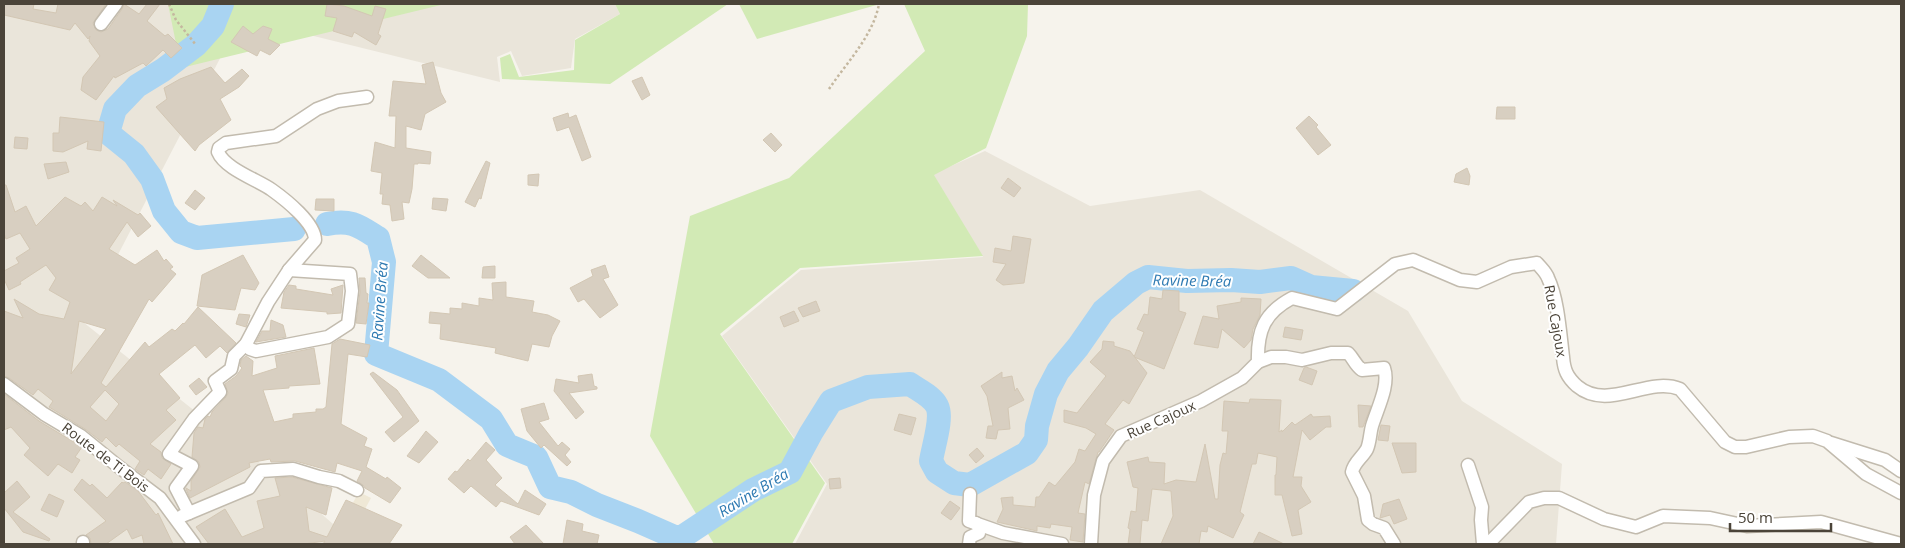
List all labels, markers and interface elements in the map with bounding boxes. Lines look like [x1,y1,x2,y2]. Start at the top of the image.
water label: Ravine Bréa [366,261,392,341]
water label: Ravine Bréa [1153,269,1232,291]
street label: Rue Cajoux [1540,283,1572,359]
street label: Rue Cajoux [1124,395,1199,443]
street label: Route de Ti Bois [58,418,154,496]
water label: Ravine Bréa [714,463,792,521]
scale bar [1730,500,1831,532]
text: 50 m [1738,507,1773,527]

